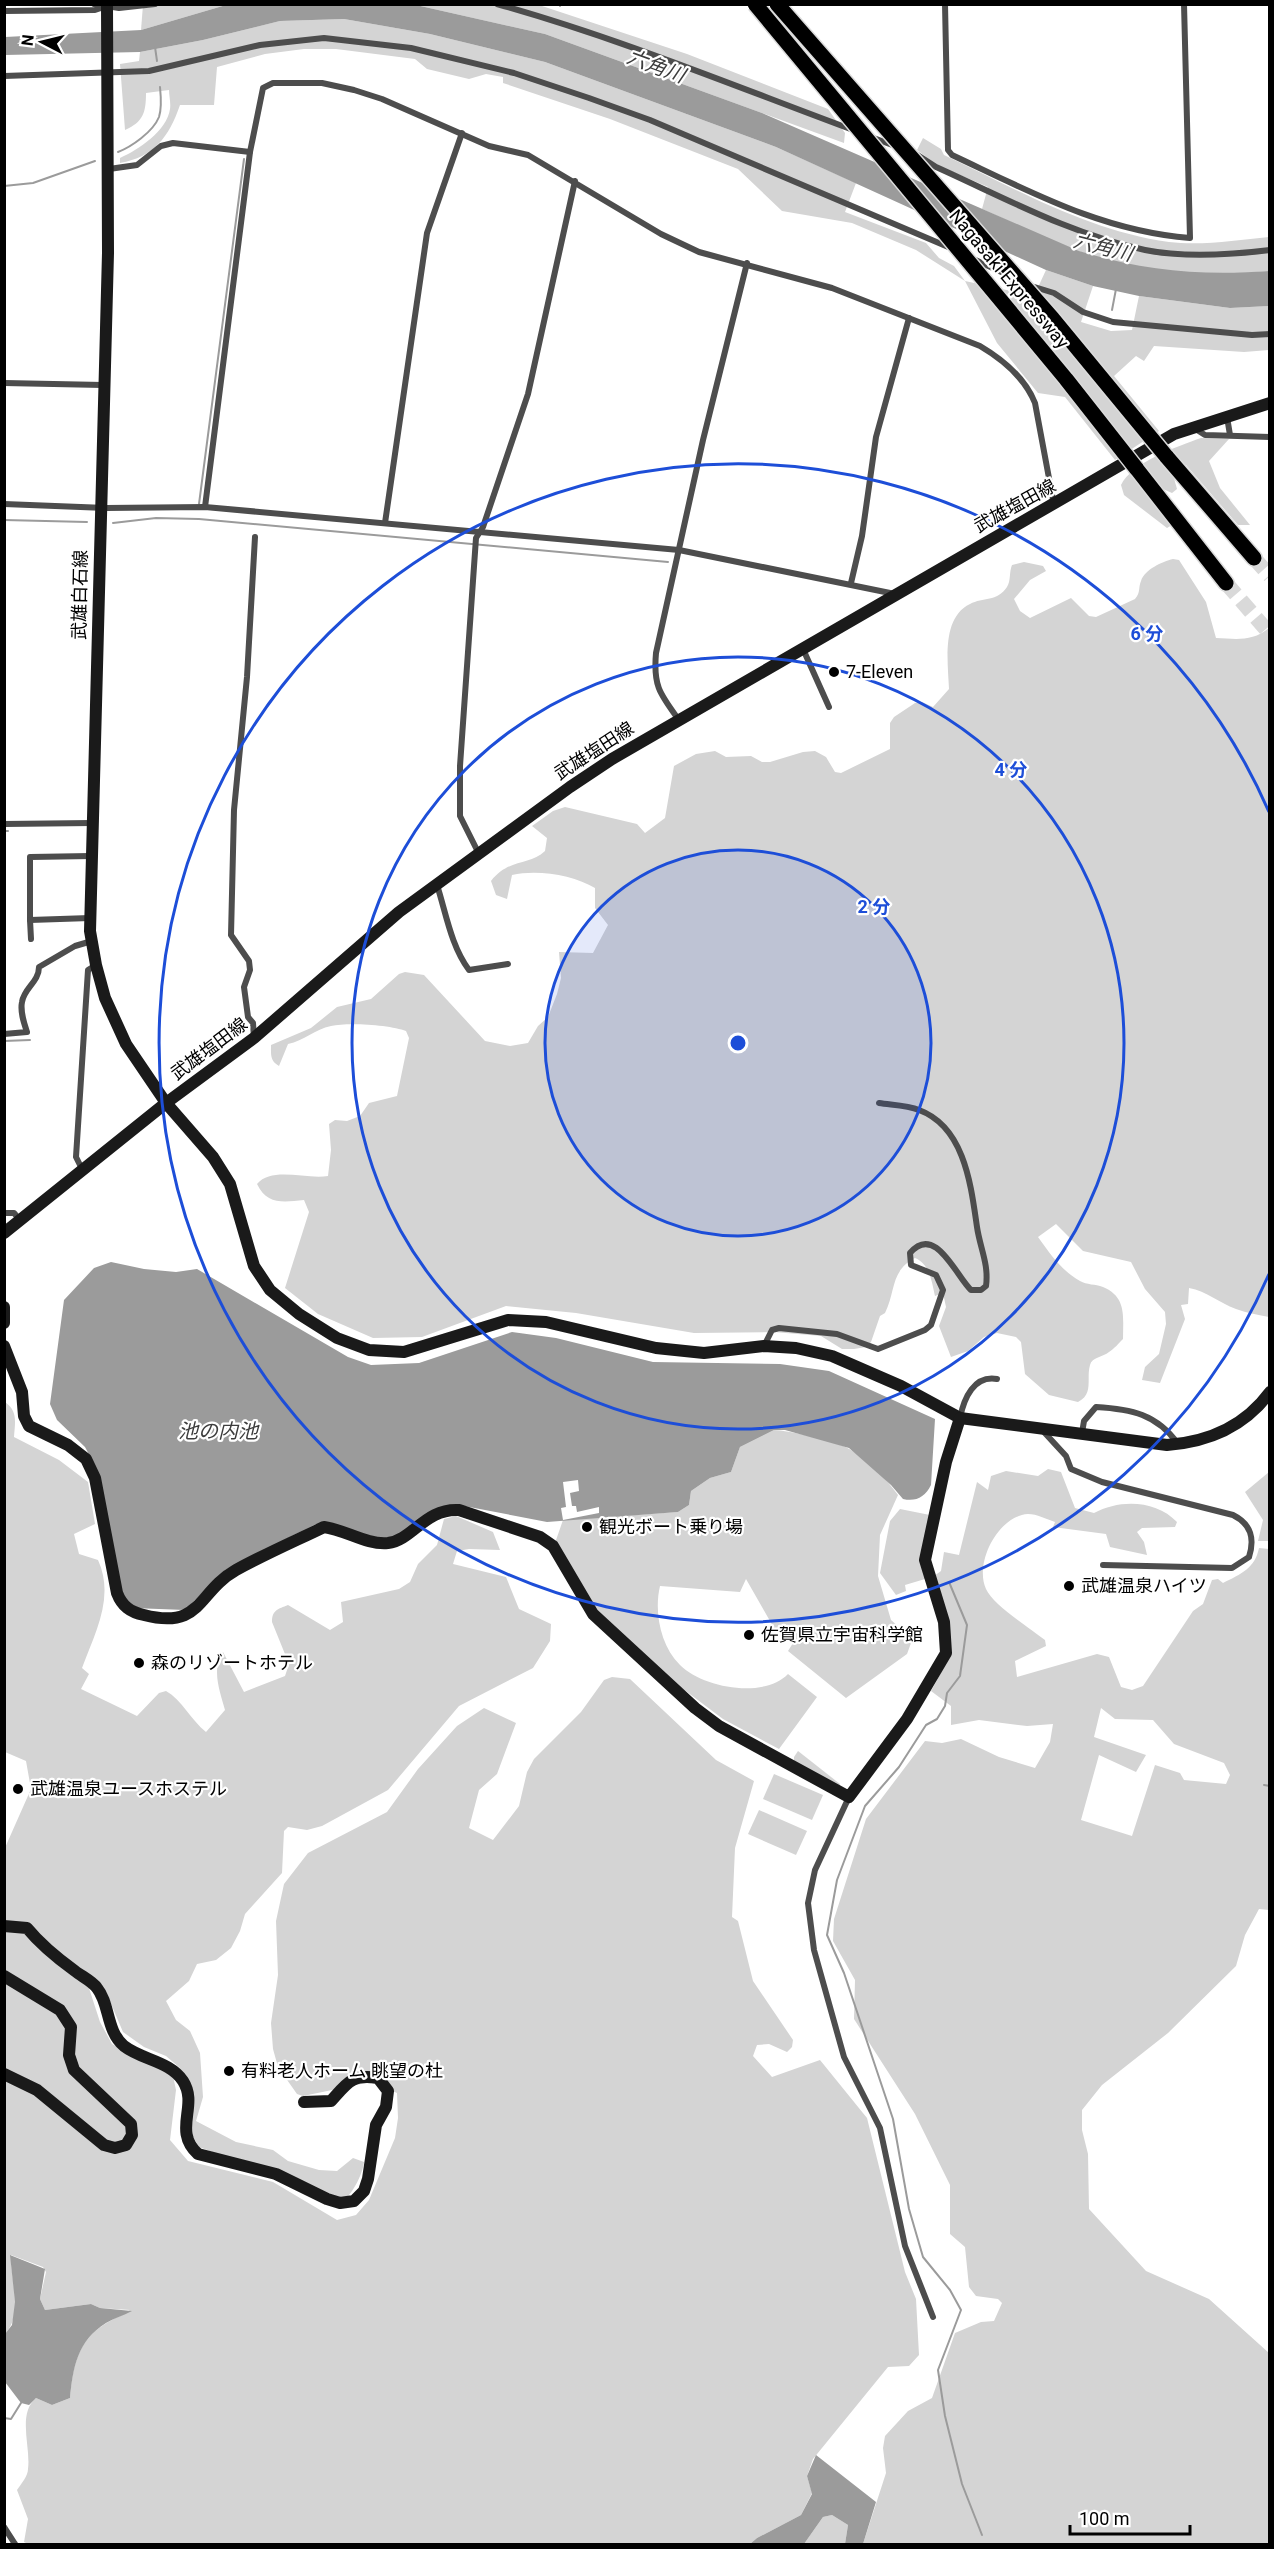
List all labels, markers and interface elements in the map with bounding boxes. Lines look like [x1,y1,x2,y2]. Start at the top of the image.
north arrow [12,12,72,72]
text: N [17,33,38,47]
water label: 六角川 [624,44,690,88]
street label: Nagasaki Expressway [945,205,1074,353]
water label: 六角川 [1071,228,1137,266]
street label: 武雄塩田線 [970,475,1059,537]
street label: 武雄白石線 [68,550,91,640]
text: 6 分 [1131,623,1163,644]
place label: 7-Eleven [846,661,913,682]
marker: 7-Eleven [827,665,841,679]
street label: 武雄塩田線 [550,717,637,784]
text: 4 分 [995,759,1027,780]
text: 2 分 [858,896,890,917]
street label: 武雄塩田線 [166,1013,251,1084]
centre of rings [728,1033,748,1053]
water label: 池の内池 [178,1419,260,1443]
place label: 観光ボート乗り場 [599,1516,743,1537]
marker: 観光ボート乗り場 [580,1520,594,1534]
place label: 武雄温泉ハイツ [1081,1575,1207,1596]
marker: 武雄温泉ハイツ [1062,1579,1076,1593]
place label: 佐賀県立宇宙科学館 [761,1624,923,1645]
marker: 佐賀県立宇宙科学館 [742,1628,756,1642]
place label: 森のリゾートホテル [151,1652,313,1673]
marker: 森のリゾートホテル [132,1656,146,1670]
place label: 武雄温泉ユースホステル [30,1778,227,1799]
marker: 武雄温泉ユースホステル [11,1782,25,1796]
place label: 有料老人ホーム 眺望の杜 [241,2060,443,2081]
marker: 有料老人ホーム 眺望の杜 [222,2064,236,2078]
scale bar [1070,2498,1190,2536]
text: 100 m [1079,2508,1130,2529]

